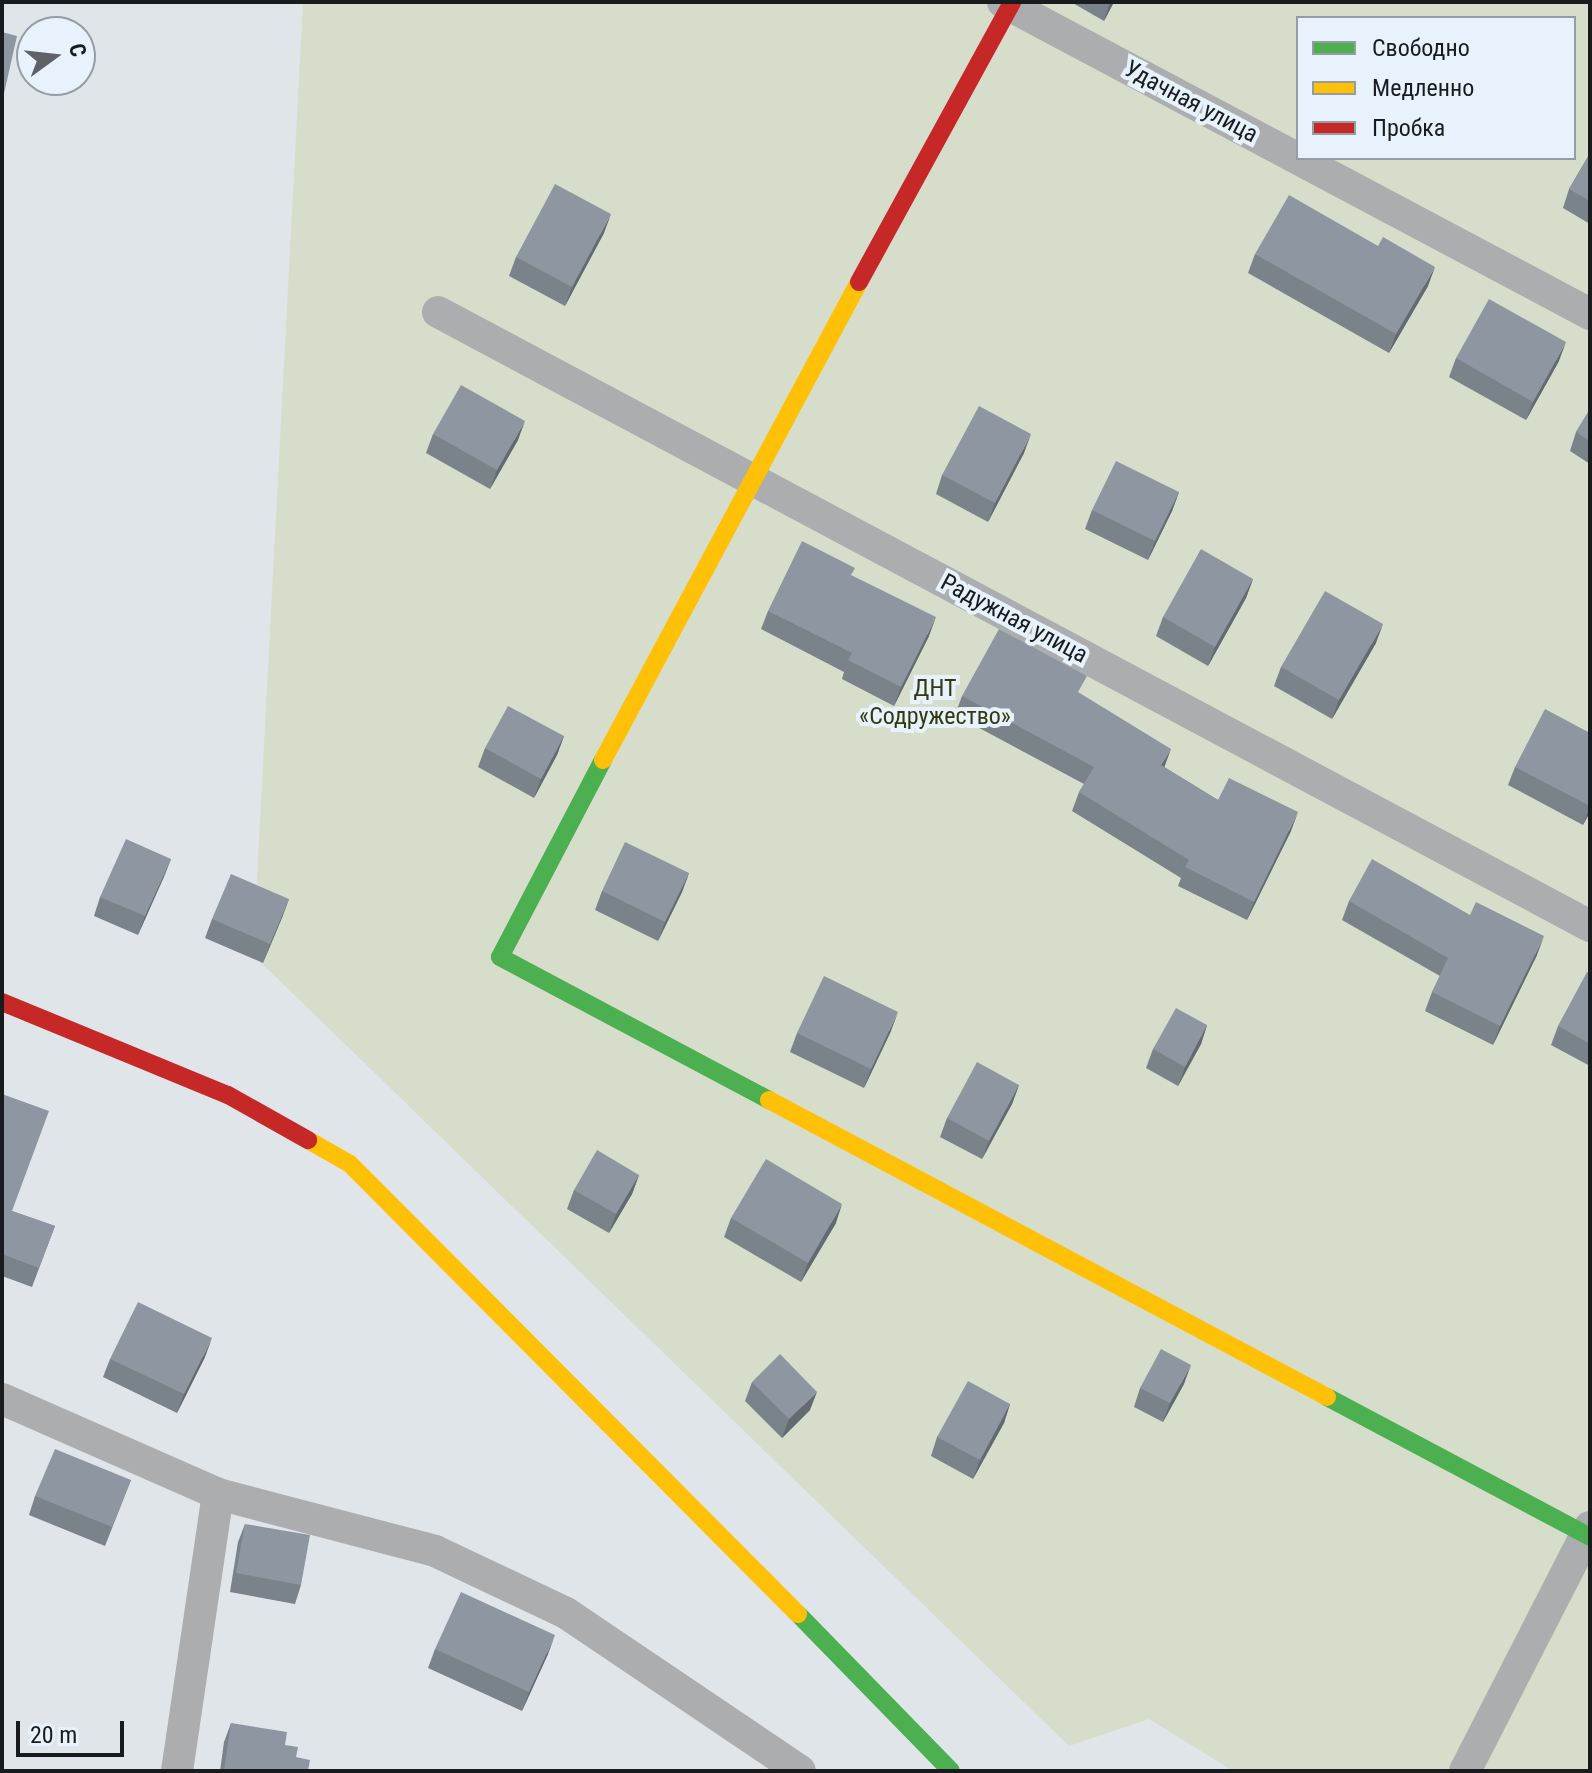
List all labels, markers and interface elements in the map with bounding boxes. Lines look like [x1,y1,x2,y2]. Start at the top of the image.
north arrow [16,16,96,96]
legend [1296,16,1576,160]
text: Свободно [1372,34,1470,62]
text: С [64,41,91,59]
street label: Удачная улица [1119,55,1263,149]
text: Медленно [1372,74,1474,102]
text: Пробка [1372,114,1445,142]
street label: Радужная улица [936,568,1092,670]
park label: ДНТ «Содружество» [859,675,1011,731]
scale bar [20,1705,128,1755]
text: 20 m [30,1721,77,1749]

